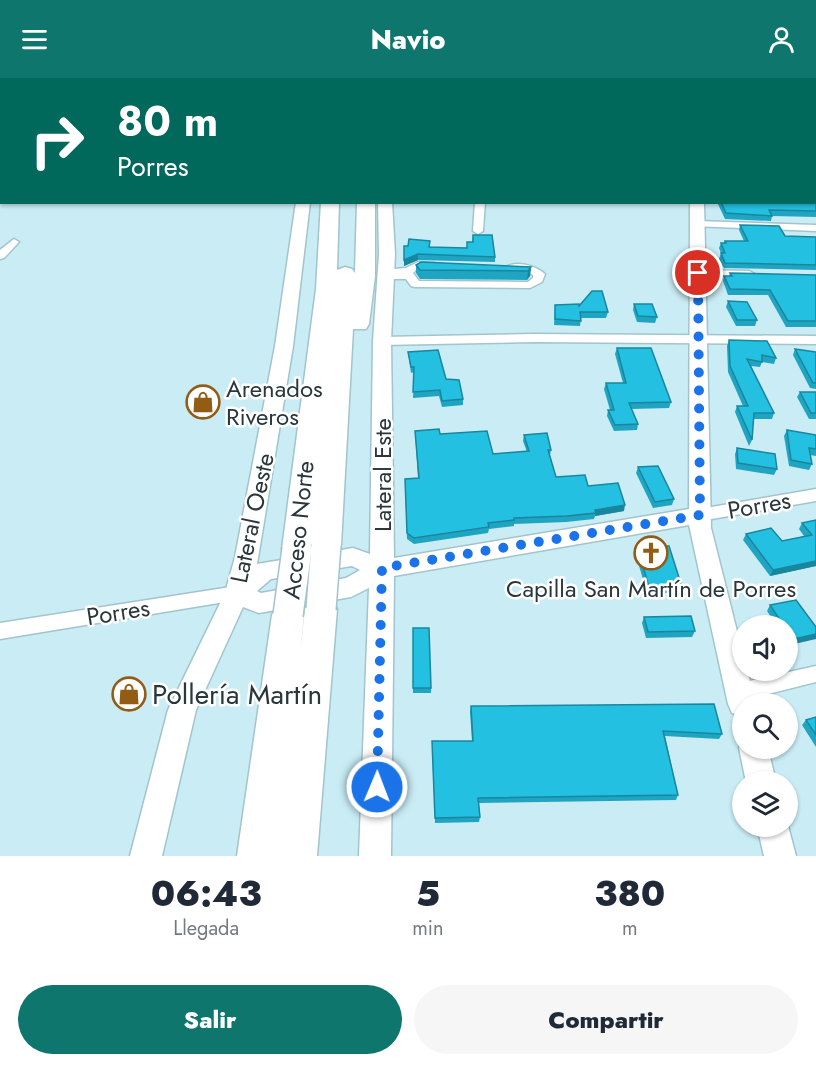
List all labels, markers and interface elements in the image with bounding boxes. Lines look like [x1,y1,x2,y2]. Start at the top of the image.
text: Navio [370,20,446,59]
icon: menu [18,23,51,56]
icon: person [765,23,798,56]
text: 80 m [117,91,218,152]
icon: right [18,102,96,180]
text: Porres [117,147,189,186]
pin [672,247,723,298]
icon: arrive [681,256,714,289]
place label: Arenados Riveros [226,371,323,434]
shop icon: Arenados Riveros [185,384,221,420]
street label: Lateral Este [365,418,400,532]
street label: Lateral Oeste [221,450,283,586]
street label: Acceso Norte [273,459,323,601]
street label: Porres [725,482,793,528]
church icon: Capilla San Martín de Porres [633,535,669,571]
place label: Capilla San Martín de Porres [506,571,796,606]
street label: Porres [84,590,152,634]
map controls [732,615,798,837]
button: sound [732,615,798,681]
place label: Pollería Martín [152,674,322,715]
shop icon: Pollería Martín [111,676,147,712]
button: search [732,693,798,759]
position arrow [345,755,409,819]
button: layers [732,771,798,837]
text: 06:43 [151,867,262,919]
text: 5 [416,867,440,919]
text: 380 [594,867,665,919]
text: Llegada [173,914,239,943]
text: min [412,914,444,943]
text: m [622,914,638,943]
button: Salir [18,985,402,1054]
button: Compartir [414,985,798,1054]

